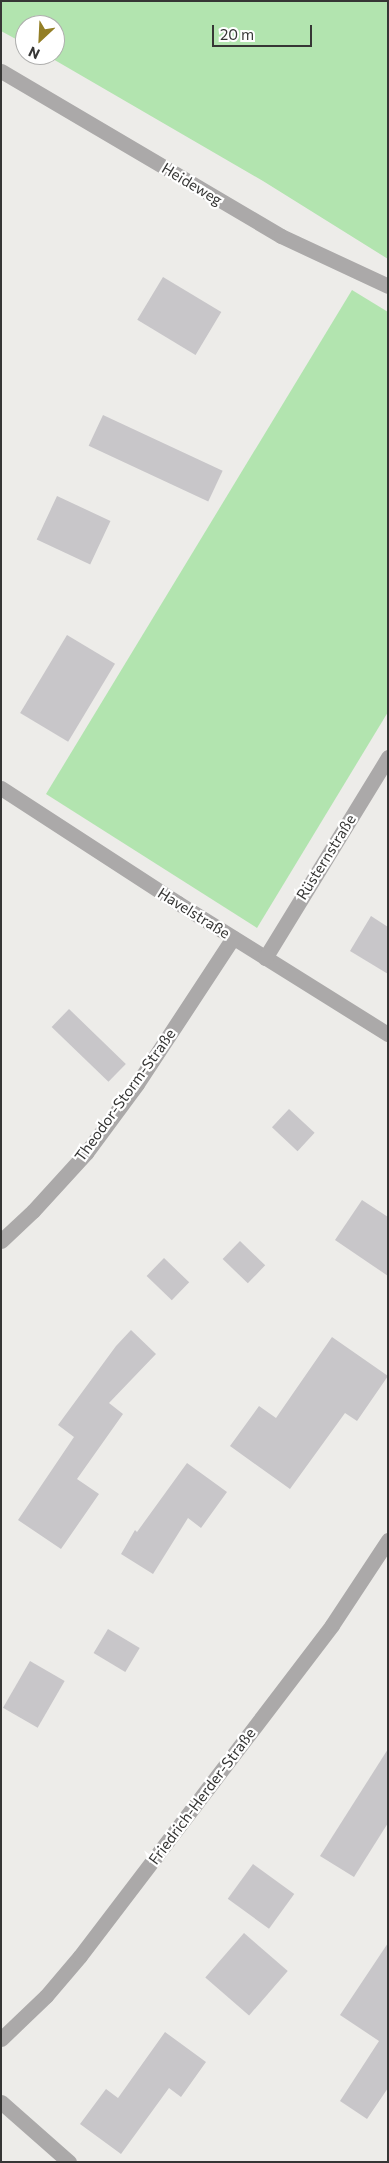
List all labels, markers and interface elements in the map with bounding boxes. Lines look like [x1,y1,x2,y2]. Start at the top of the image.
north arrow [15,15,65,65]
scale bar [214,15,314,47]
text: 20 m [220,25,254,43]
text: N [26,43,42,63]
street label: Heideweg [159,159,225,209]
street label: Rüsternstraße [293,811,359,903]
street label: Havelstraße [155,884,233,942]
street label: Theodor-Storm-Straße [71,1025,179,1165]
street label: Friedrich-Herder-Straße [145,1724,259,1868]

